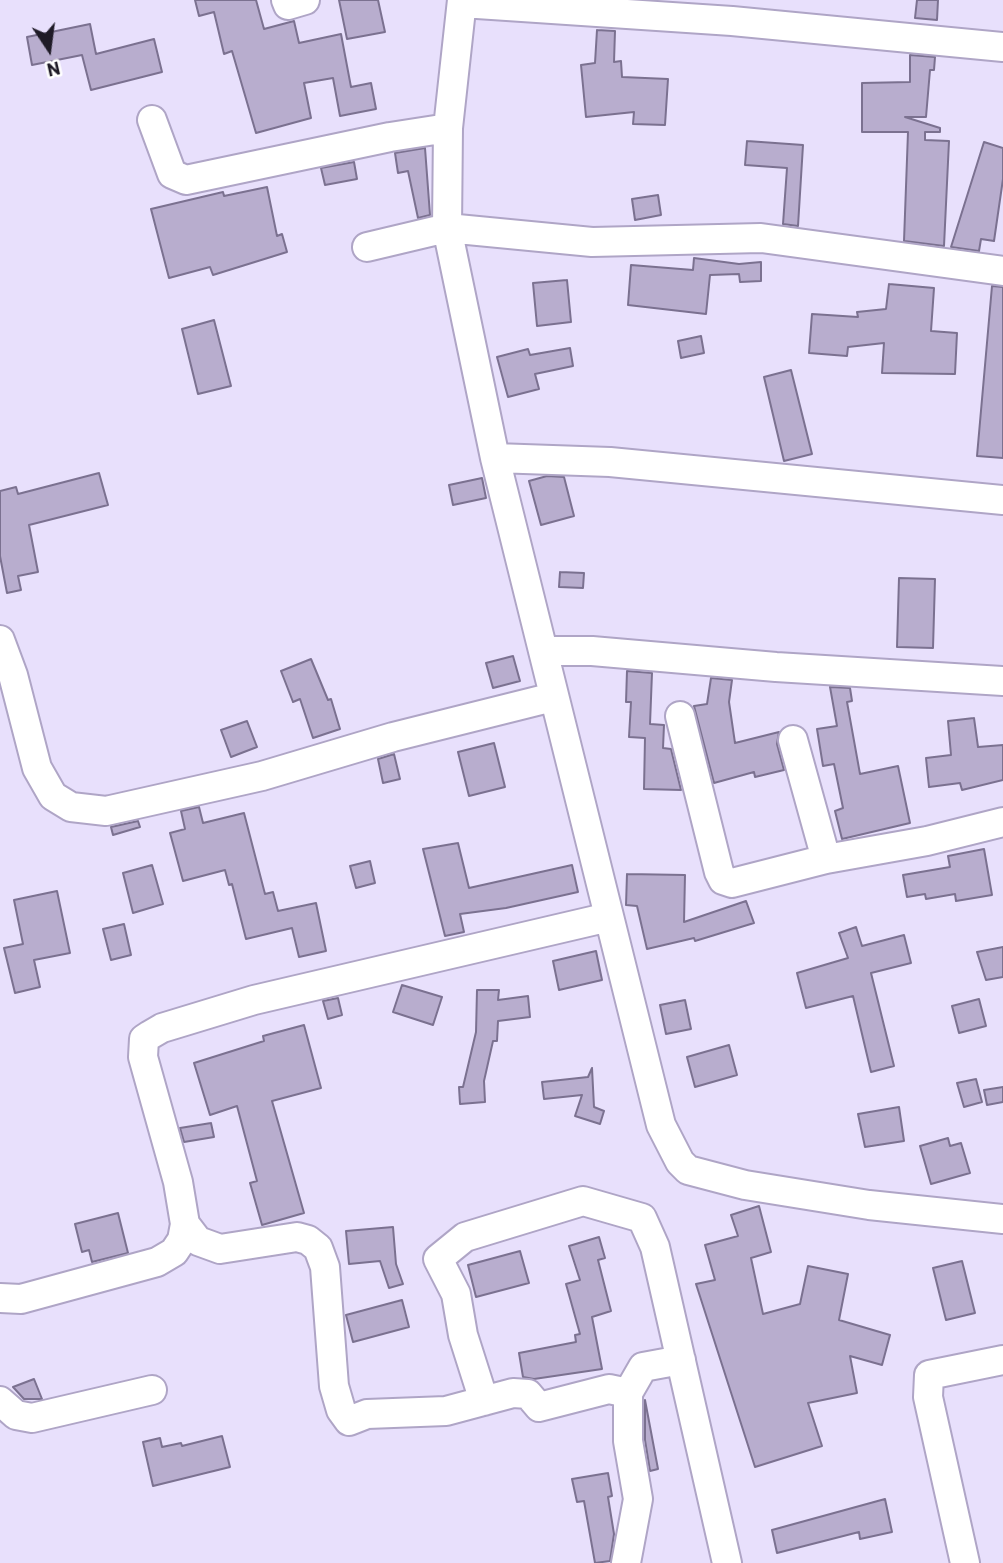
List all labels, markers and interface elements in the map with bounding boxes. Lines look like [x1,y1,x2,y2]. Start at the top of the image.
north arrow [14,14,84,84]
text: N [45,57,63,83]

